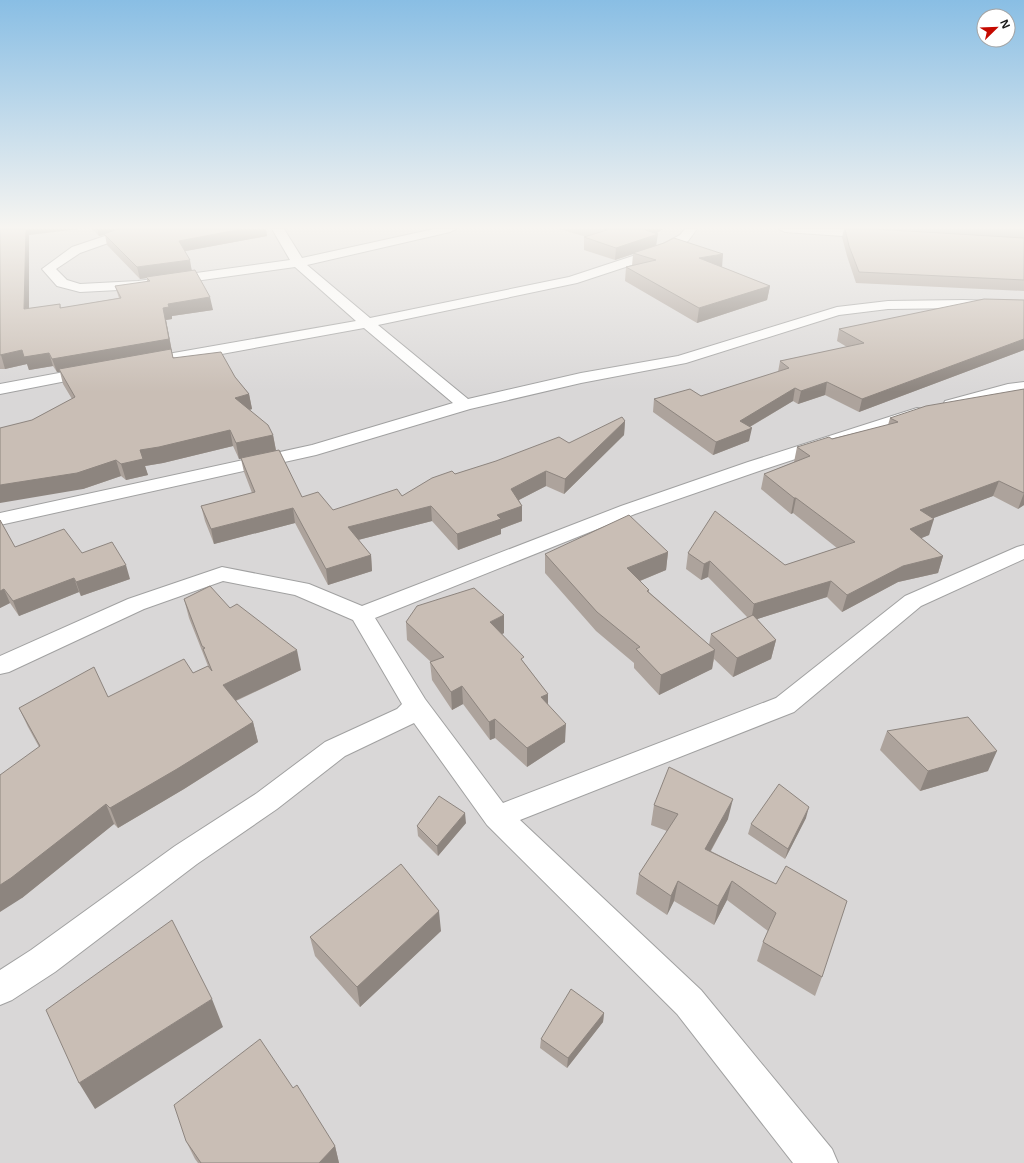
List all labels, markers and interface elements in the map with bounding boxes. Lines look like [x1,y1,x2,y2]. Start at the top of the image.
north arrow [976,8,1016,48]
text: N [997,17,1014,31]

